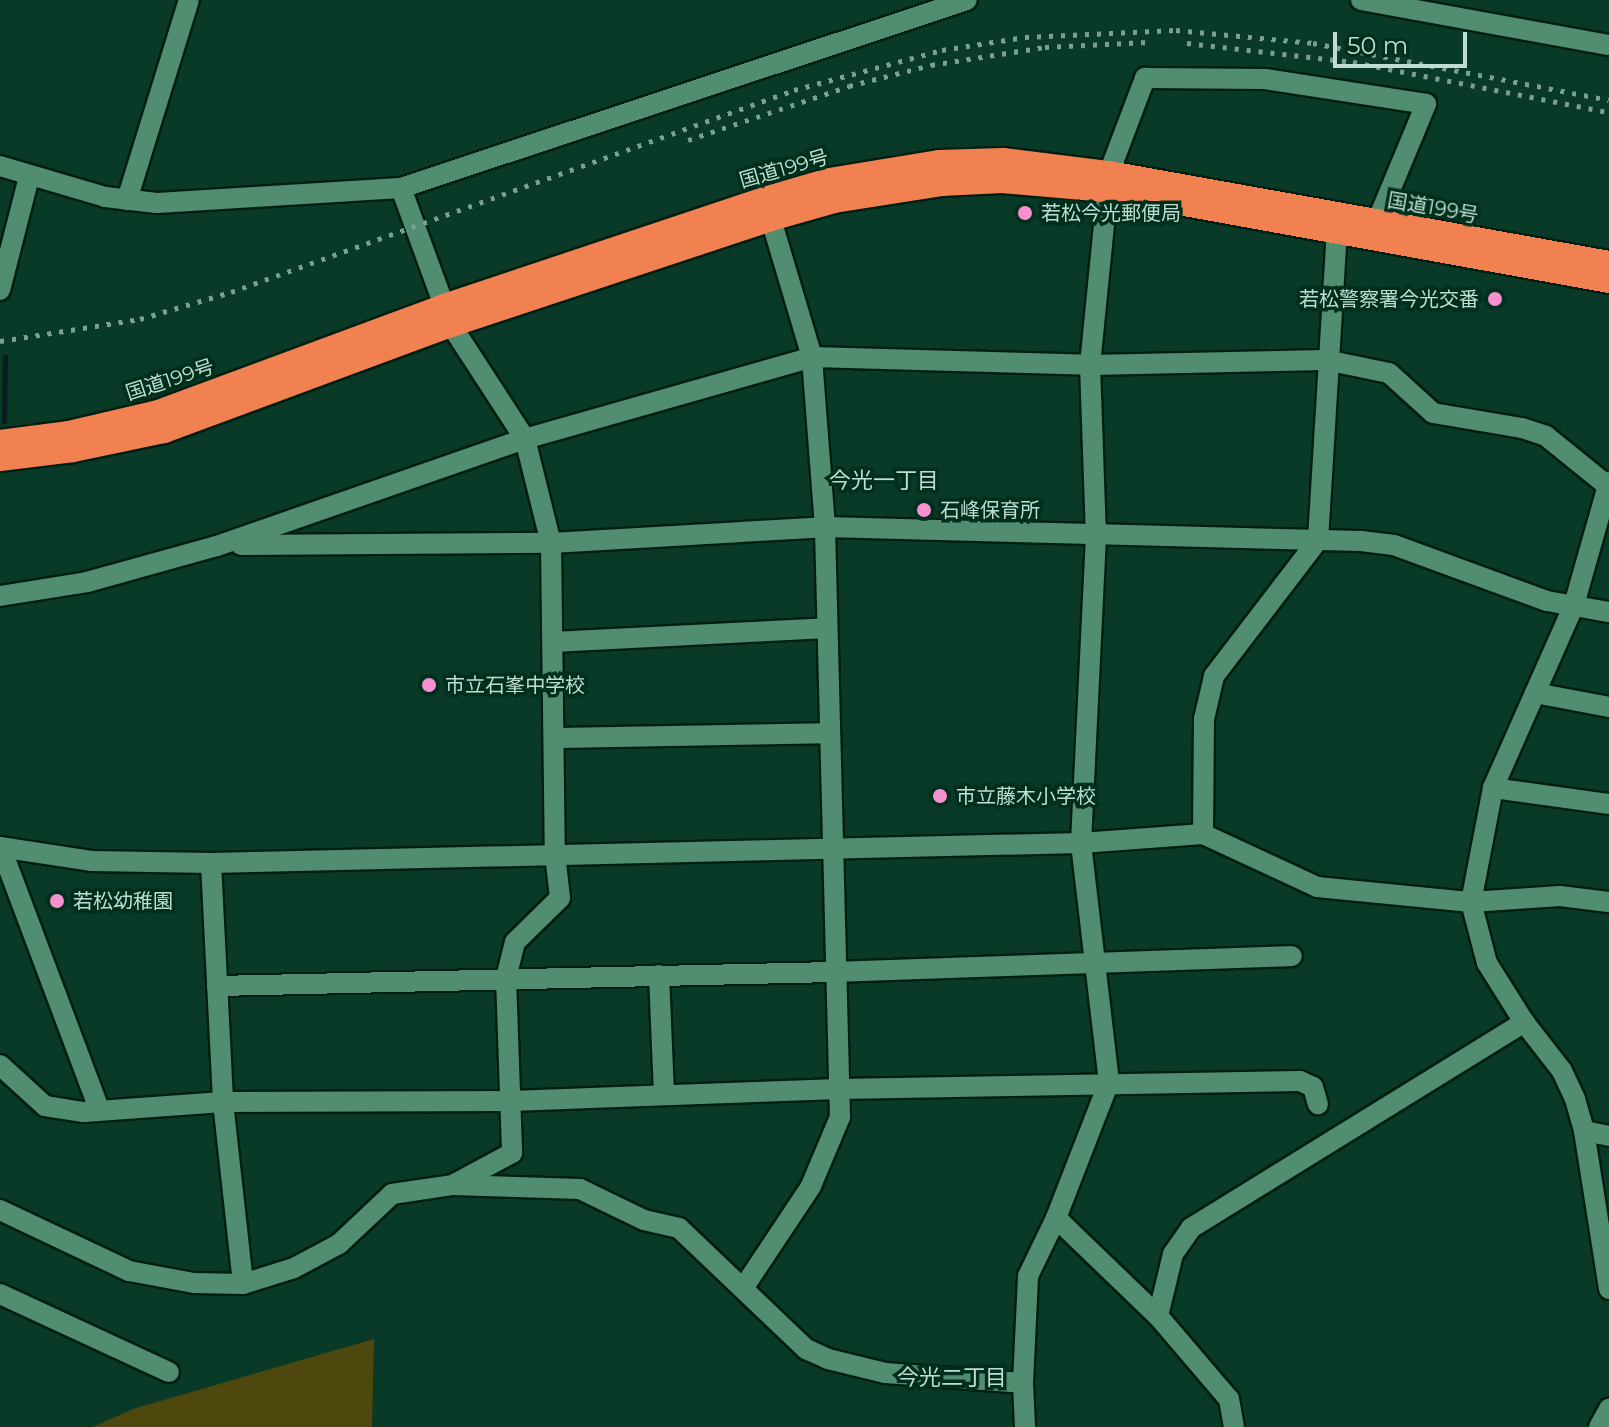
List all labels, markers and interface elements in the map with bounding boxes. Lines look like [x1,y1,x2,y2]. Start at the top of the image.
scale bar [1337,16,1471,66]
text: 50 m [1347,31,1408,60]
street label: 国道199号 [737,145,831,193]
street label: 国道199号 [1386,188,1480,228]
place label: 若松今光郵便局 [1041,201,1181,225]
marker: 若松今光郵便局 [1016,204,1034,222]
place label: 若松警察署今光交番 [1299,287,1479,311]
marker: 若松警察署今光交番 [1486,290,1504,308]
street label: 国道199号 [123,354,217,406]
district label: 今光一丁目 [829,468,939,494]
place label: 石峰保育所 [940,498,1040,522]
marker: 石峰保育所 [915,501,933,519]
place label: 市立石峯中学校 [445,673,585,697]
marker: 市立石峯中学校 [420,676,438,694]
place label: 市立藤木小学校 [956,784,1096,808]
marker: 市立藤木小学校 [931,787,949,805]
place label: 若松幼稚園 [73,889,173,913]
marker: 若松幼稚園 [48,892,66,910]
district label: 今光二丁目 [897,1365,1007,1391]

